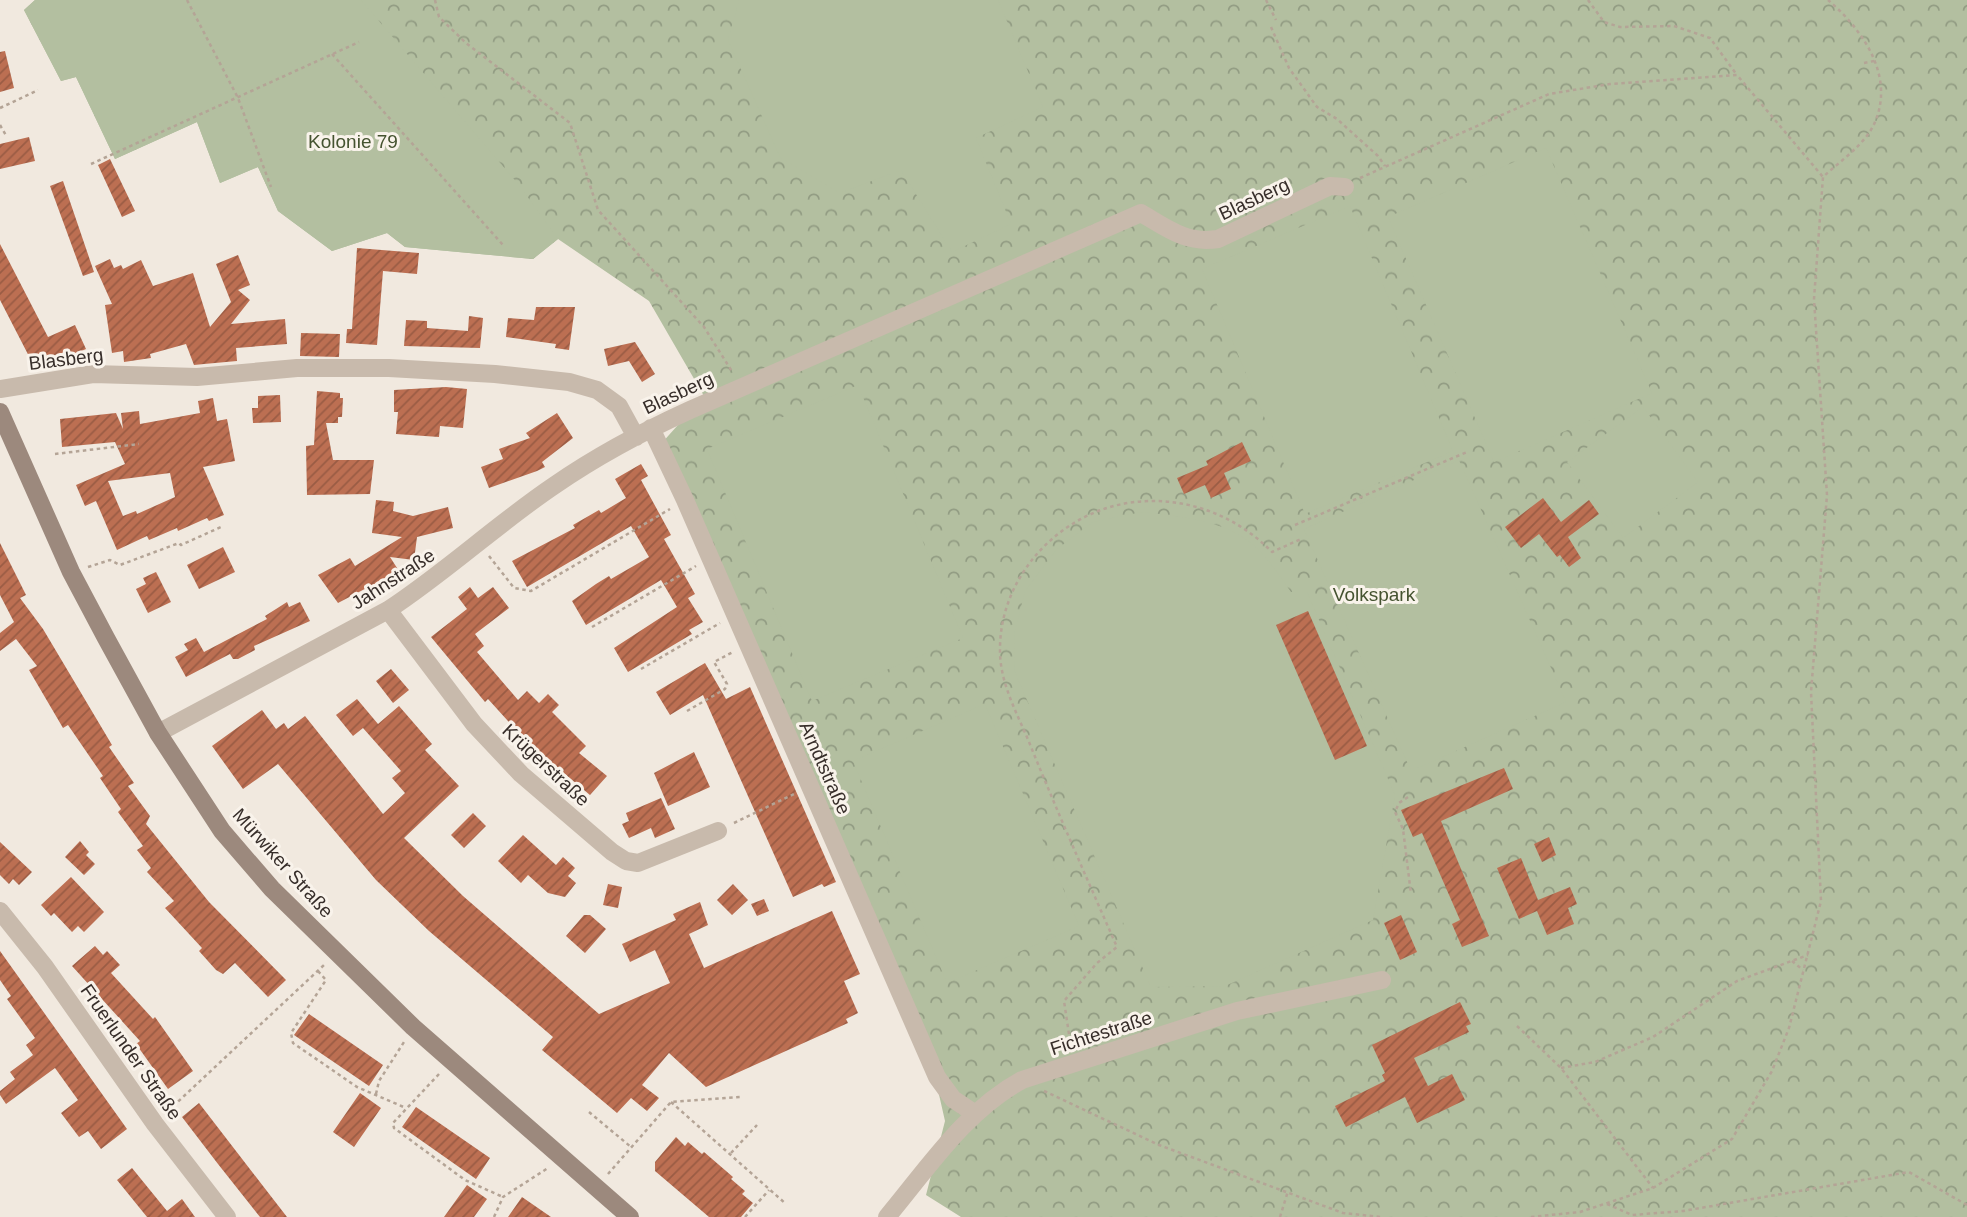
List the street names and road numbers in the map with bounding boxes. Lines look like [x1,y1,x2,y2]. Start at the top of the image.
street label: Blasberg [1216,174,1292,224]
street label: Blasberg [27,344,105,374]
street label: Blasberg [640,368,716,418]
street label: Jahnstraße [347,544,439,614]
street label: Arndtstraße [795,718,855,818]
street label: Krügerstraße [498,720,594,810]
street label: Mürwiker Straße [229,804,337,922]
street label: Fruerlunder Straße [76,980,186,1124]
street label: Fichtestraße [1048,1007,1154,1059]

